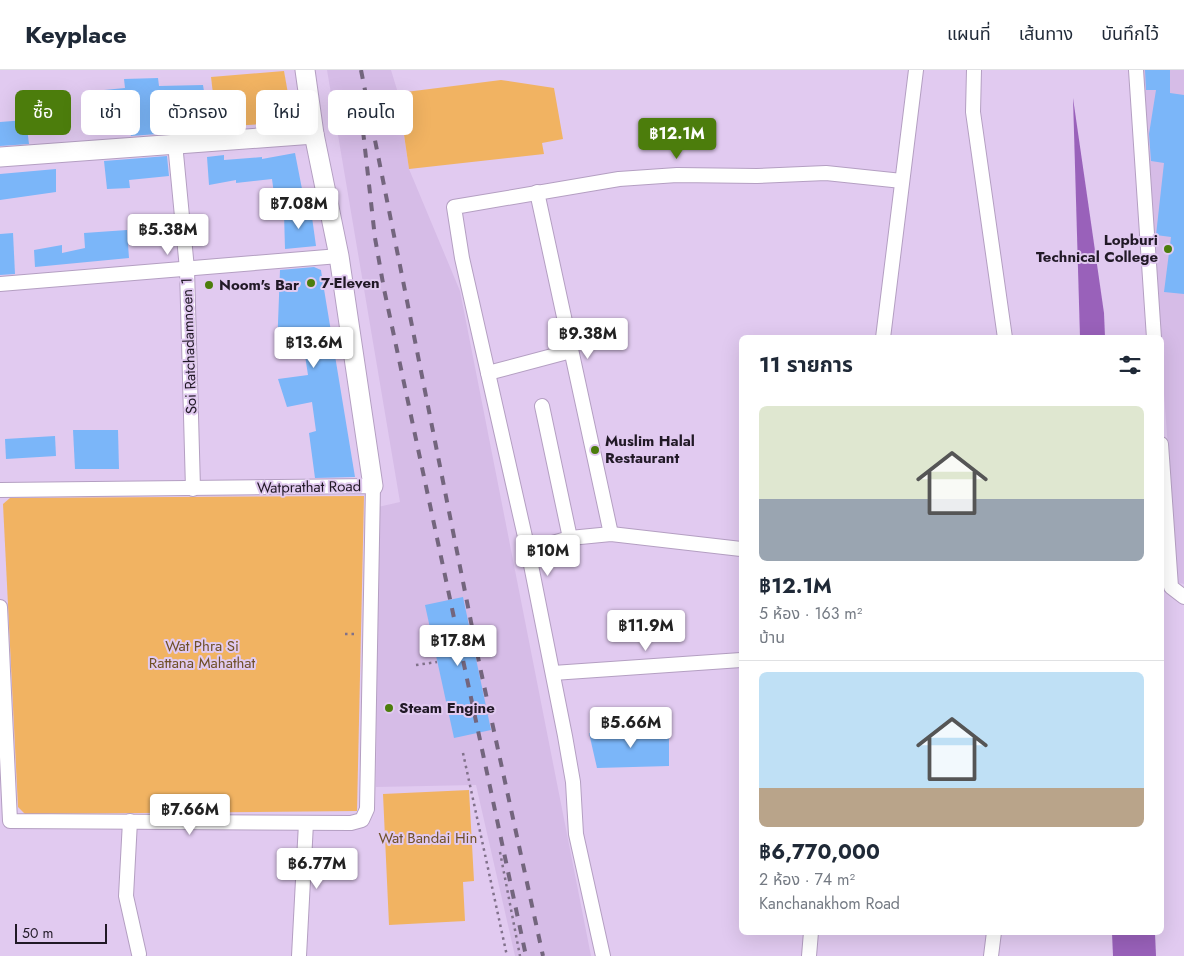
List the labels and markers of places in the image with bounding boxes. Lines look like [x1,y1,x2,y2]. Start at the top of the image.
pin: ฿12.1M [636,118,718,160]
pin: ฿7.08M [258,188,340,230]
pin: ฿5.38M [127,214,209,256]
place label: Lopburi Technical College [1036,229,1158,268]
marker: Lopburi Technical College [1162,243,1174,255]
place label: 7-Eleven [321,272,380,294]
place label: Noom's Bar [219,274,300,296]
marker: 7-Eleven [305,277,317,289]
marker: Noom's Bar [203,279,215,291]
pin: ฿9.38M [547,318,629,360]
pin: ฿13.6M [273,326,355,369]
place label: Muslim Halal Restaurant [605,430,695,469]
marker: Muslim Halal Restaurant [589,444,601,456]
pin: ฿10M [518,534,578,577]
pin: ฿11.9M [605,610,687,652]
pin: ฿17.8M [417,624,499,667]
place label: Steam Engine [399,697,495,719]
marker: Steam Engine [383,702,395,714]
pin: ฿5.66M [590,706,672,749]
pin: ฿7.66M [149,794,231,836]
pin: ฿6.77M [276,848,358,890]

